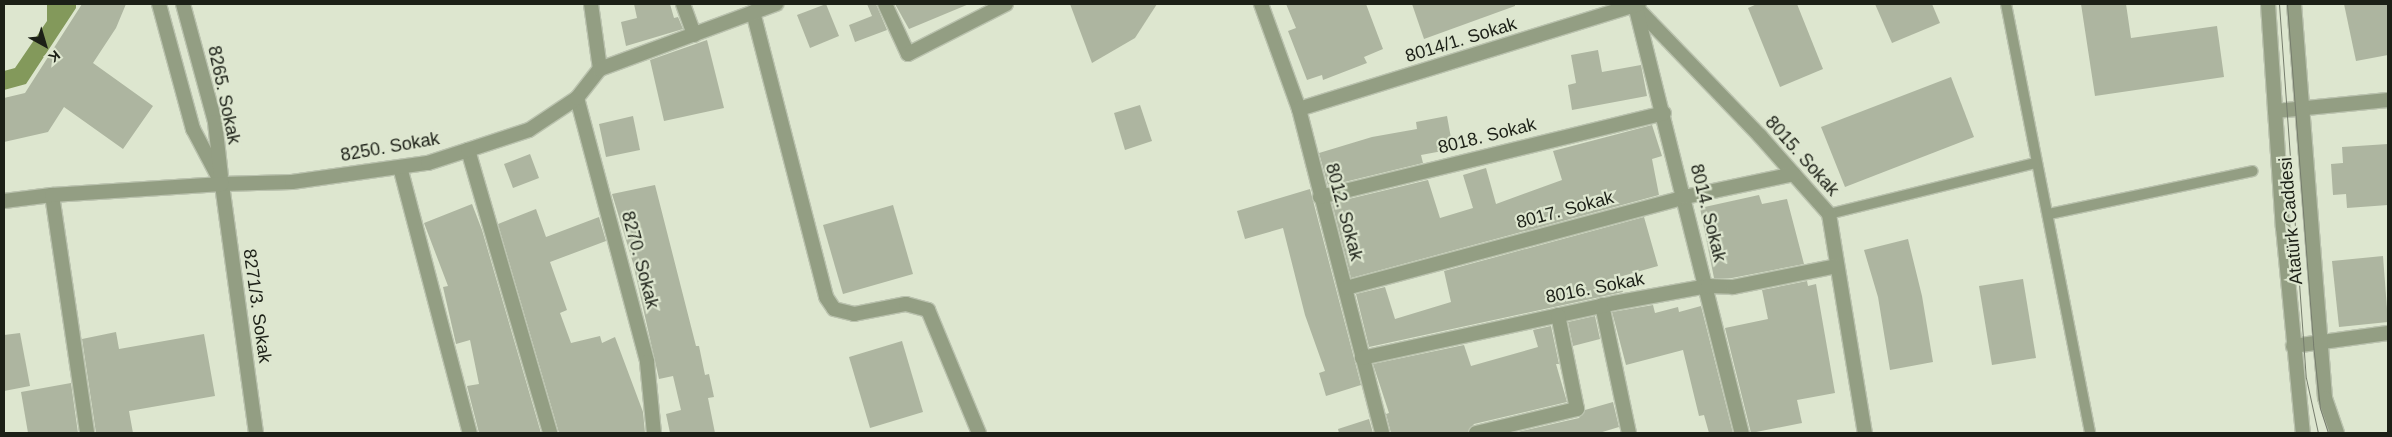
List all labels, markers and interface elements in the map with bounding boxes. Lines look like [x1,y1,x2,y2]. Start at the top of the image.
street label: 8014/1. Sokak [1403,13,1519,67]
north arrow [20,20,70,70]
street label: 8265. Sokak [203,44,245,146]
text: K [45,47,63,66]
street label: 8015. Sokak [1760,112,1844,200]
street label: 8018. Sokak [1436,113,1538,159]
street label: 8250. Sokak [339,128,441,166]
street label: Atatürk Caddesi [2275,156,2307,286]
street label: 8012. Sokak [1321,161,1367,263]
street label: 8014. Sokak [1685,162,1731,264]
street label: 8017. Sokak [1514,187,1616,233]
street label: 8270. Sokak [617,209,663,311]
street label: 8271/3. Sokak [238,248,276,364]
street label: 8016. Sokak [1544,268,1646,308]

